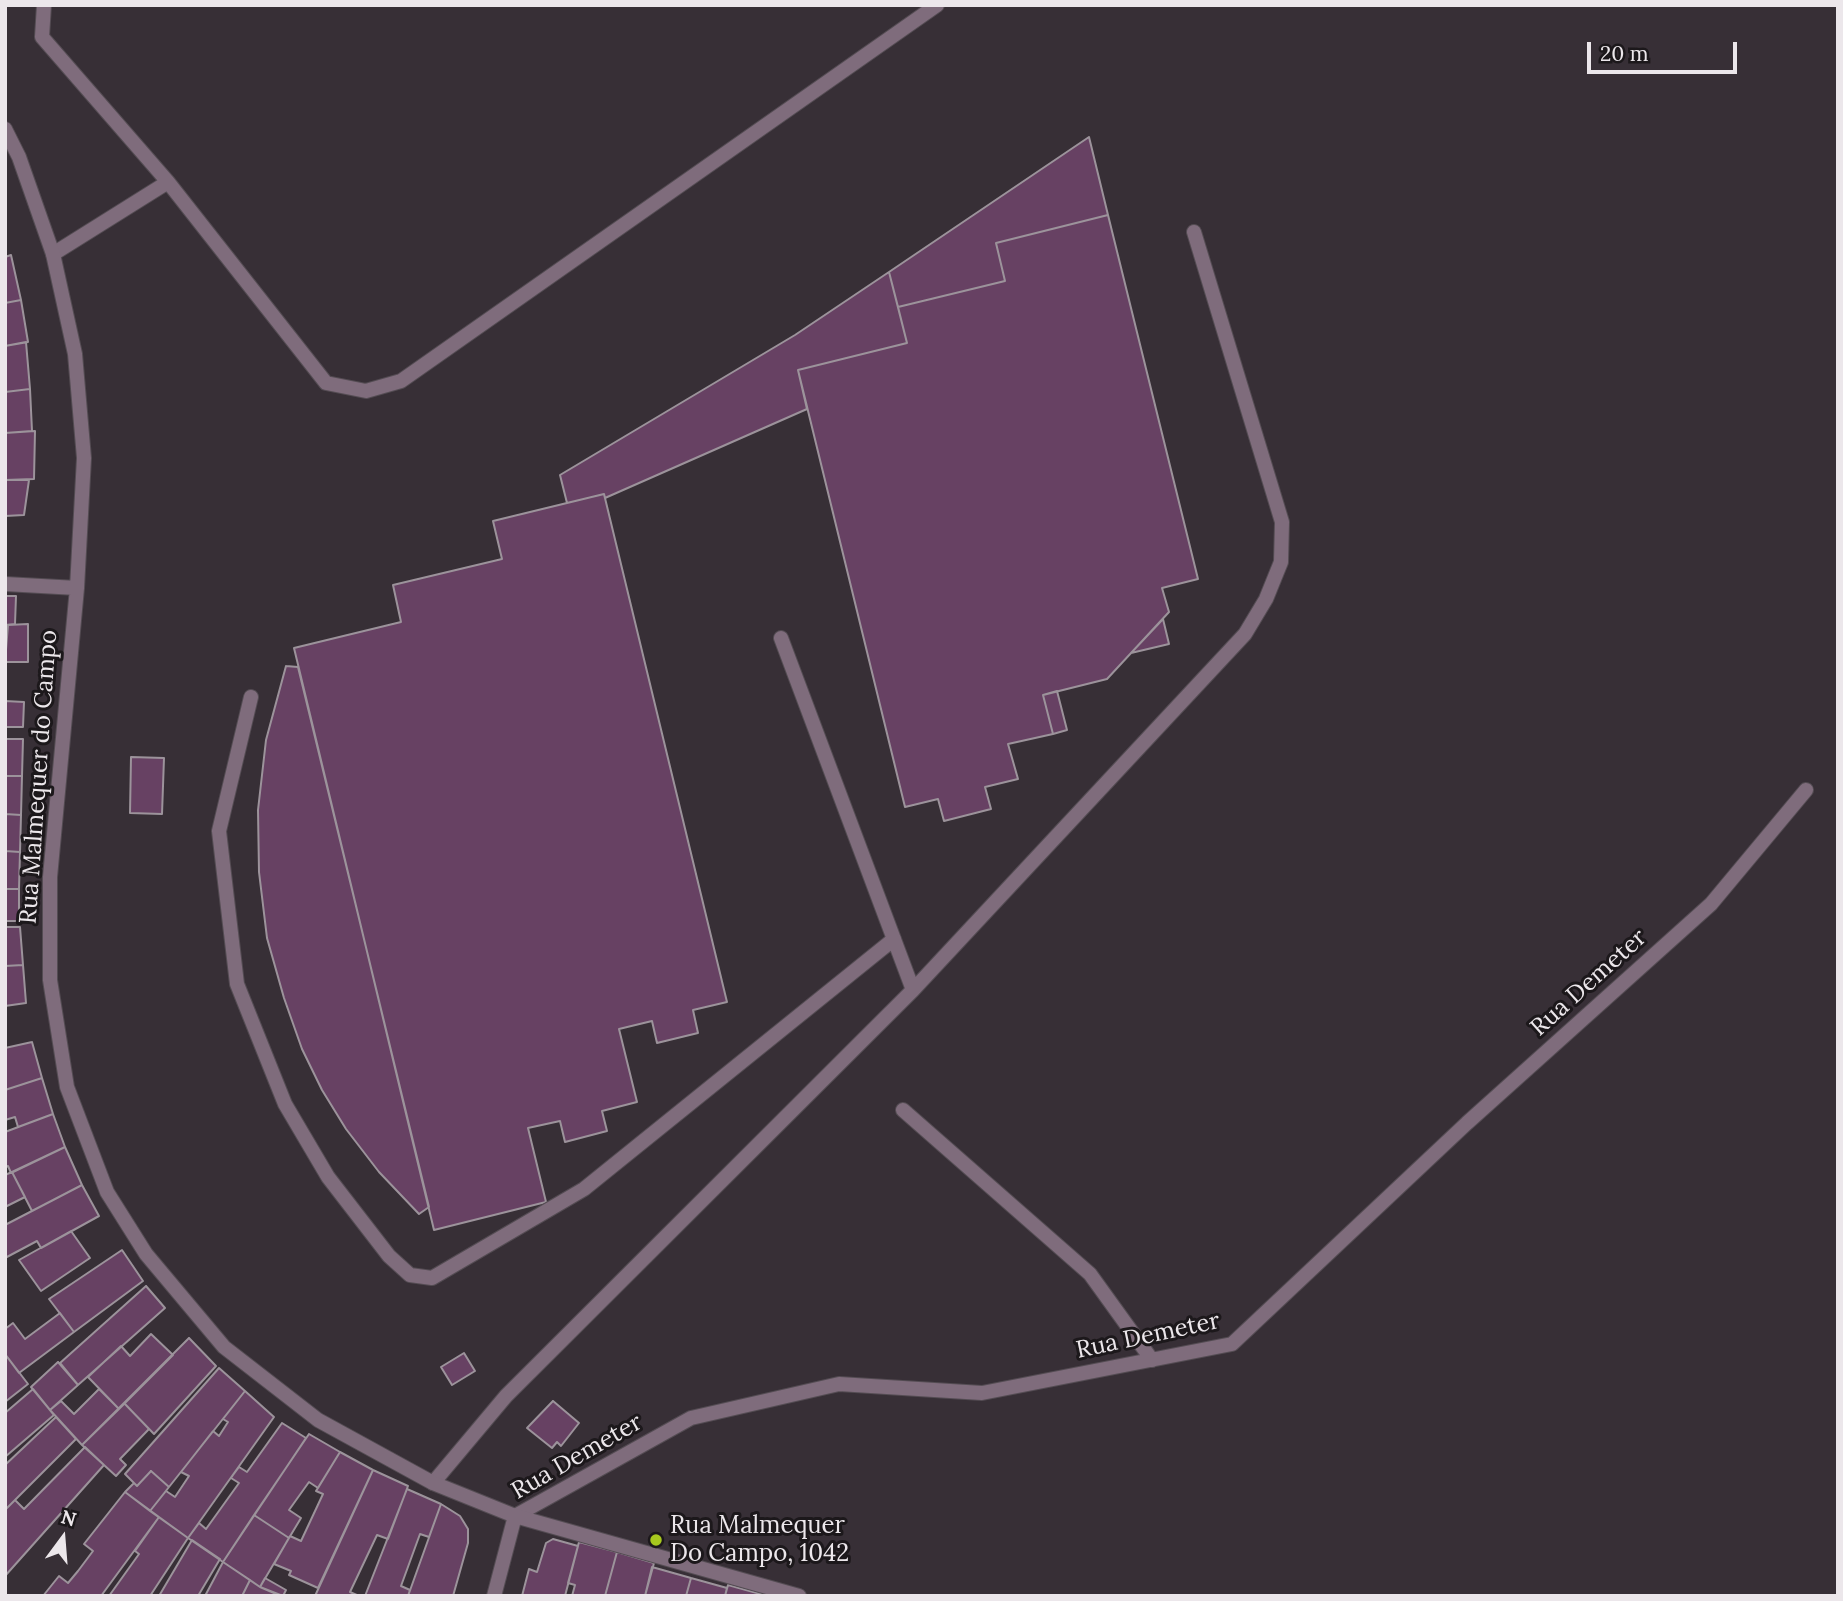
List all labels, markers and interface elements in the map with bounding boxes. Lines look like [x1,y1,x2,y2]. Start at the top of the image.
scale bar [1591,28,1742,72]
text: 20 m [1600,40,1649,67]
street label: Rua Malmequer do Campo [14,629,64,925]
street label: Rua Demeter [1525,923,1653,1043]
street label: Rua Demeter [1074,1307,1222,1365]
street label: Rua Demeter [507,1408,647,1506]
north arrow [28,1503,98,1573]
text: N [58,1504,79,1531]
place label: Rua Malmequer Do Campo, 1042 [670,1512,849,1568]
marker: Rua Malmequer Do Campo, 1042 [648,1532,664,1548]

